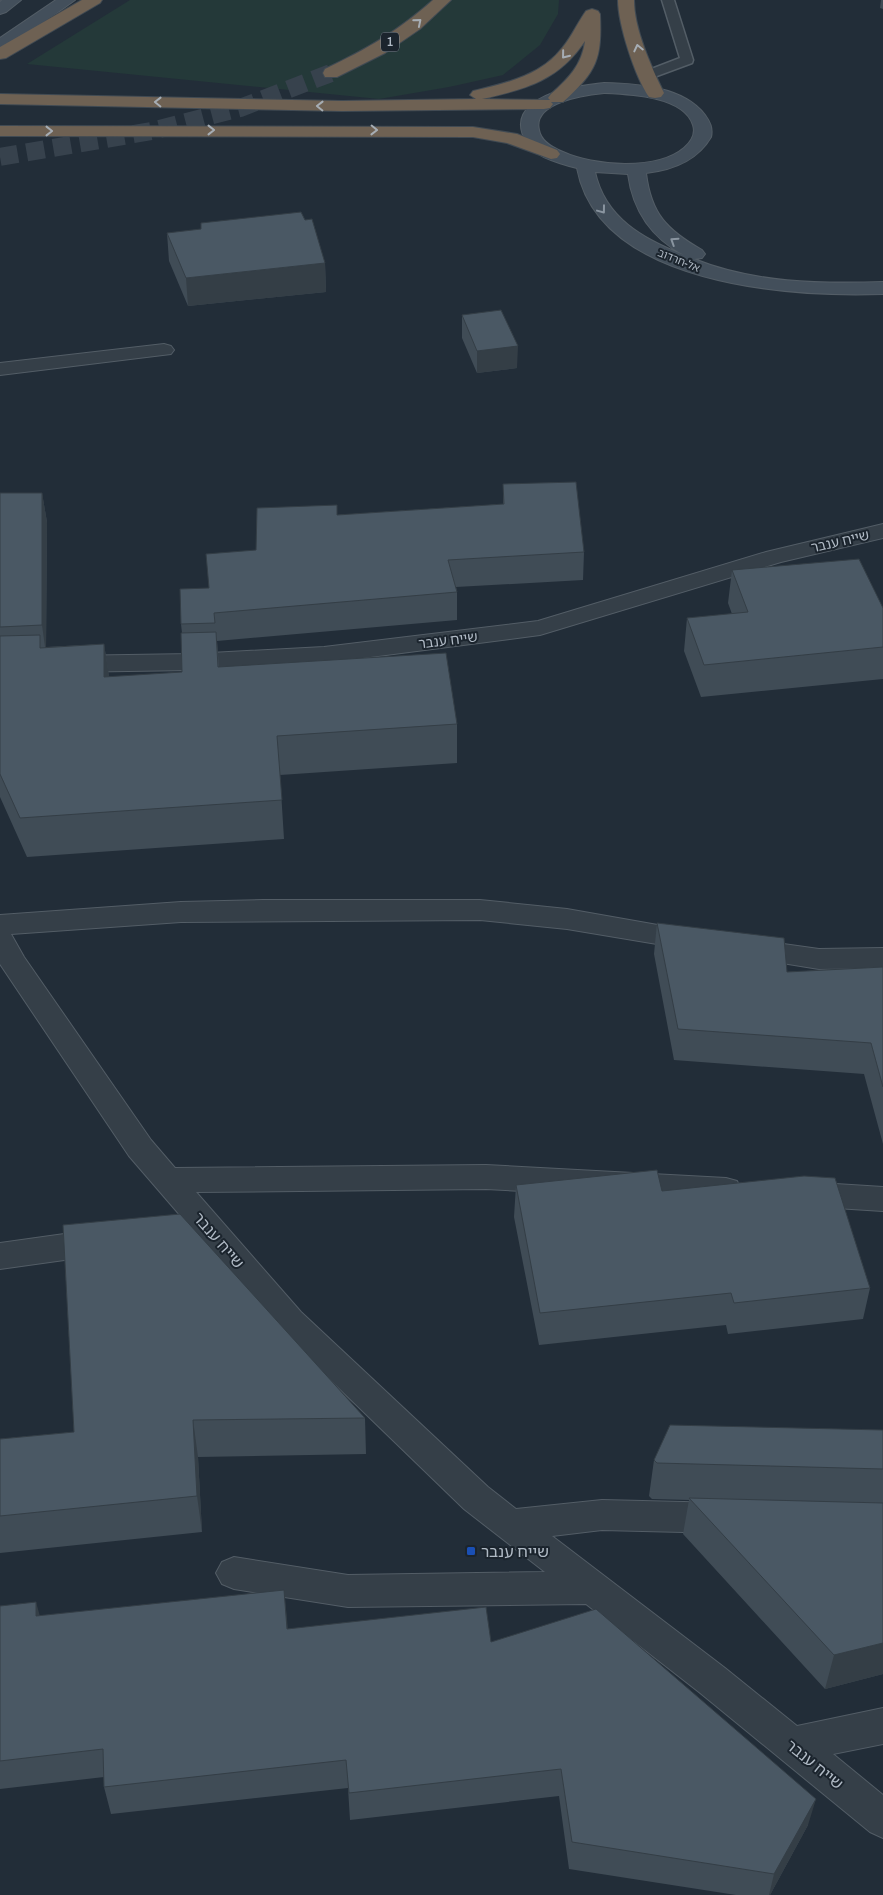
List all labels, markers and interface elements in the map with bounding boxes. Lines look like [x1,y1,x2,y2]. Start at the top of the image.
one-way arrow [412,20,421,28]
road number: 1 [381,32,399,52]
one-way arrow [633,43,644,52]
one-way arrow [562,49,570,58]
one-way arrow [153,97,161,108]
one-way arrow [316,101,324,111]
one-way arrow [208,125,215,135]
one-way arrow [370,125,378,136]
one-way arrow [45,126,53,136]
one-way arrow [596,204,604,213]
one-way arrow [670,238,680,247]
street label: אל-חרדוב [656,245,702,275]
street label: שייח ענבר [809,526,871,556]
street label: שייח ענבר [417,627,479,653]
street label: שייח ענבר [188,1207,250,1273]
place label: שייח ענבר [481,1540,549,1562]
marker: שייח ענבר [465,1545,477,1557]
street label: שייח ענבר [782,1734,848,1794]

